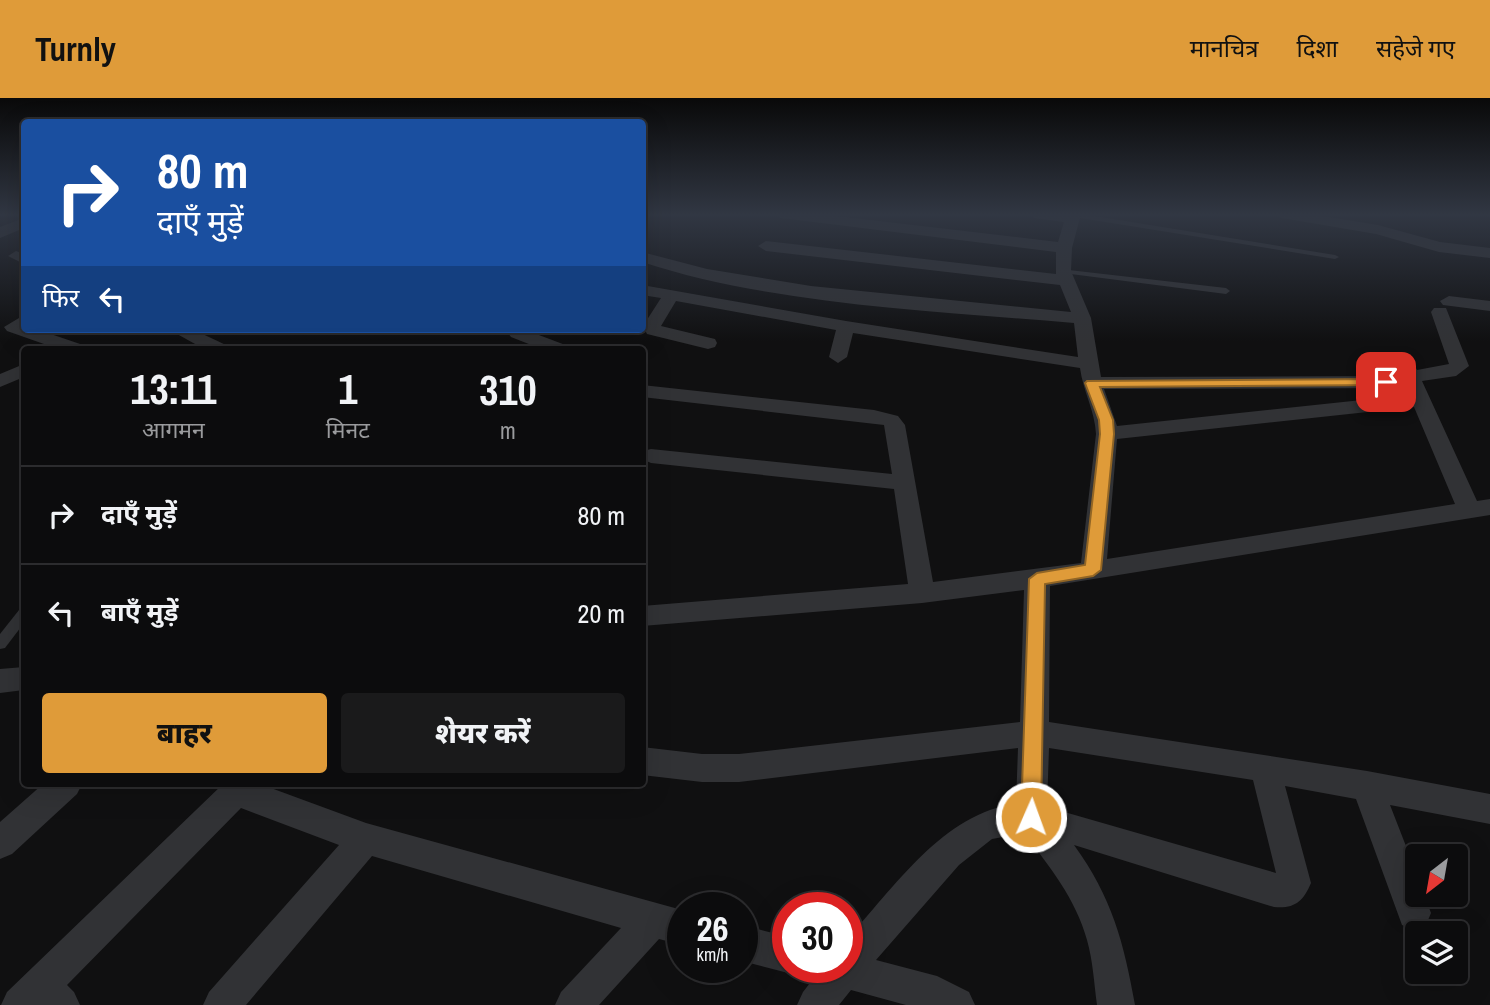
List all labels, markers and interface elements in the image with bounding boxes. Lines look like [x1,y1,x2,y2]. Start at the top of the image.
text: Turnly [35,27,116,71]
text: मानचित्र [1190,32,1258,64]
text: दिशा [1296,32,1338,64]
text: सहेजे गए [1376,32,1455,64]
text: 80 m [157,137,249,203]
icon: right [42,147,133,238]
text: दाएँ मुड़ें [157,200,244,243]
text: फिर [42,280,79,315]
icon: left [93,280,131,318]
pin [1356,352,1416,412]
text: 13:11 [130,361,217,417]
text: 1 [338,361,357,417]
text: 310 [479,362,537,418]
icon: arrive [1367,363,1405,401]
text: आगमन [142,414,205,445]
text: मिनट [326,414,370,445]
text: m [500,415,516,446]
icon: right [42,496,80,534]
text: दाएँ मुड़ें [101,496,177,531]
text: 80 m [578,498,625,533]
icon: left [42,594,80,632]
text: बाएँ मुड़ें [101,594,178,629]
text: 20 m [578,596,625,631]
button: बाहर [42,693,327,773]
button: शेयर करें [341,693,625,773]
position arrow [994,780,1068,854]
north arrow [1405,844,1468,906]
map controls [1405,844,1468,984]
speed limit sign: 30 [772,892,863,983]
text: 26 [697,905,728,952]
button: layers [1405,921,1468,984]
text: km/h [697,942,729,967]

